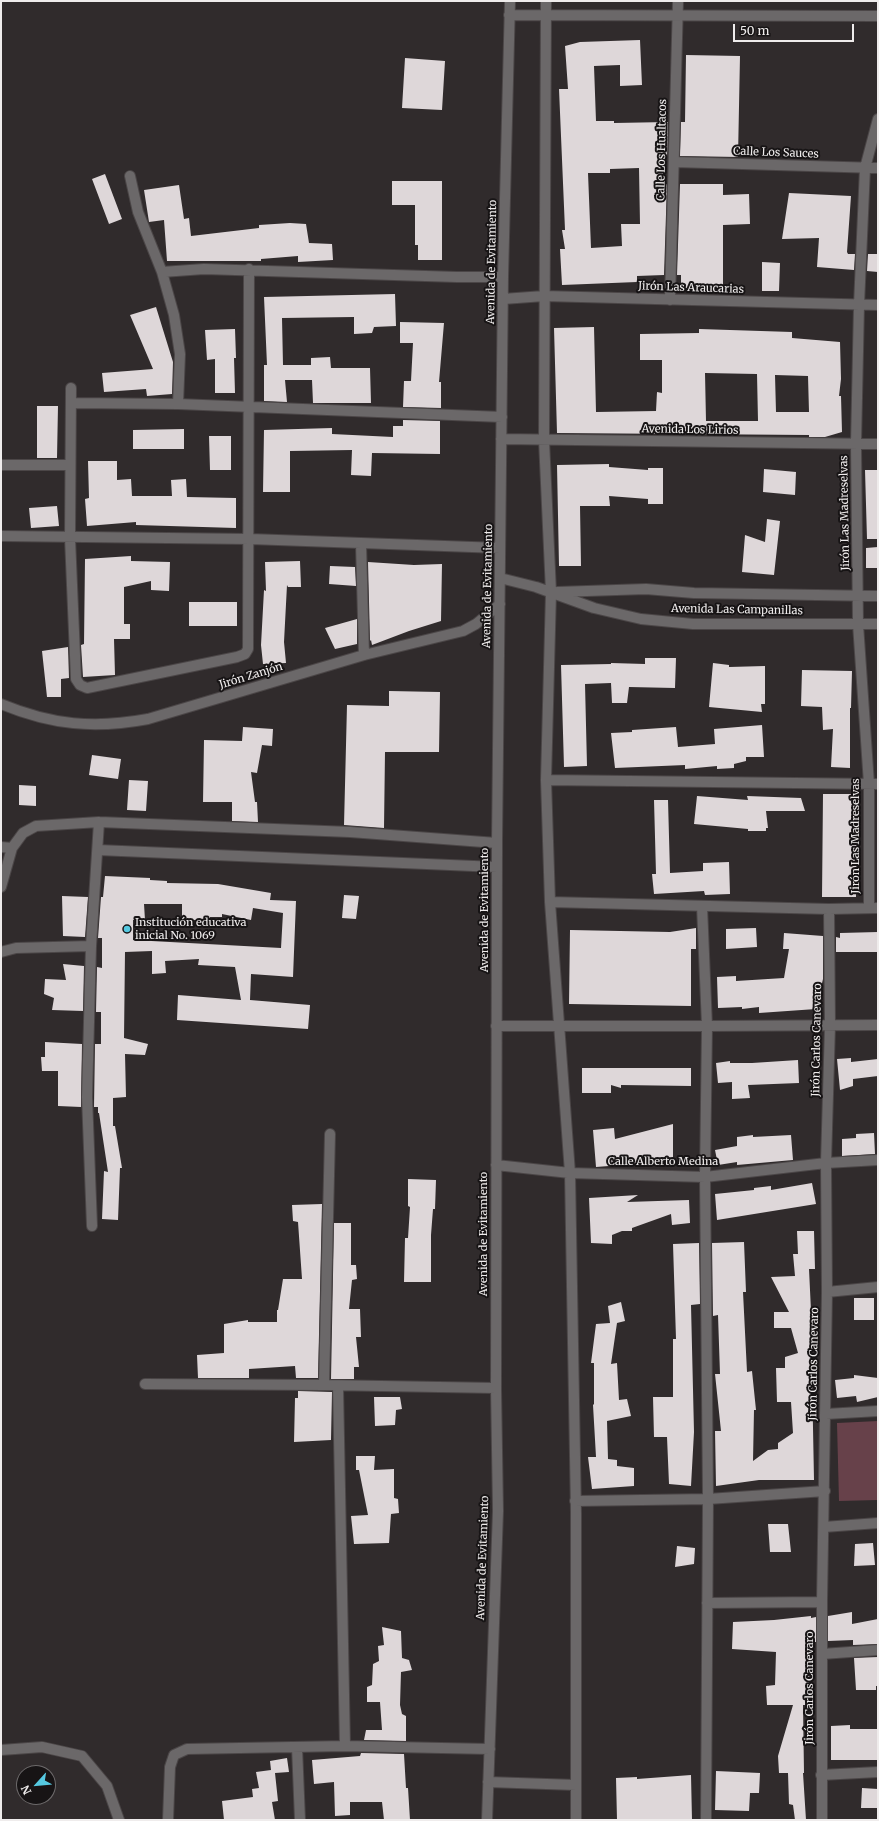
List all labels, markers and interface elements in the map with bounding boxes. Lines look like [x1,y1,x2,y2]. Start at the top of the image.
scale bar [735,16,856,42]
text: 50 m [740,23,769,38]
street label: Calle Los Hualtacos [655,99,669,201]
street label: Calle Los Sauces [733,145,819,161]
street label: Avenida de Evitamiento [484,200,500,324]
street label: Jirón Las Araucarias [638,280,744,296]
street label: Avenida Los Lirios [641,423,739,437]
street label: Jirón Las Madreselvas [837,455,853,571]
street label: Avenida de Evitamiento [480,524,496,648]
street label: Avenida Las Campanillas [671,602,803,618]
street label: Jirón Zanjón [218,660,284,692]
street label: Jirón Las Madreselvas [849,778,863,894]
street label: Avenida de Evitamiento [478,848,492,972]
place label: Institución educativa inicial No. 1069 [135,916,246,942]
marker: Institución educativa inicial No. 1069 [122,924,132,934]
street label: Jirón Carlos Canevaro [809,983,825,1097]
street label: Calle Alberto Medina [608,1155,718,1169]
street label: Avenida de Evitamiento [477,1172,491,1296]
street label: Jirón Carlos Canevaro [806,1307,822,1421]
street label: Avenida de Evitamiento [474,1496,492,1620]
street label: Jirón Carlos Canevaro [803,1631,817,1745]
north arrow [16,1765,56,1805]
text: N [18,1783,34,1797]

